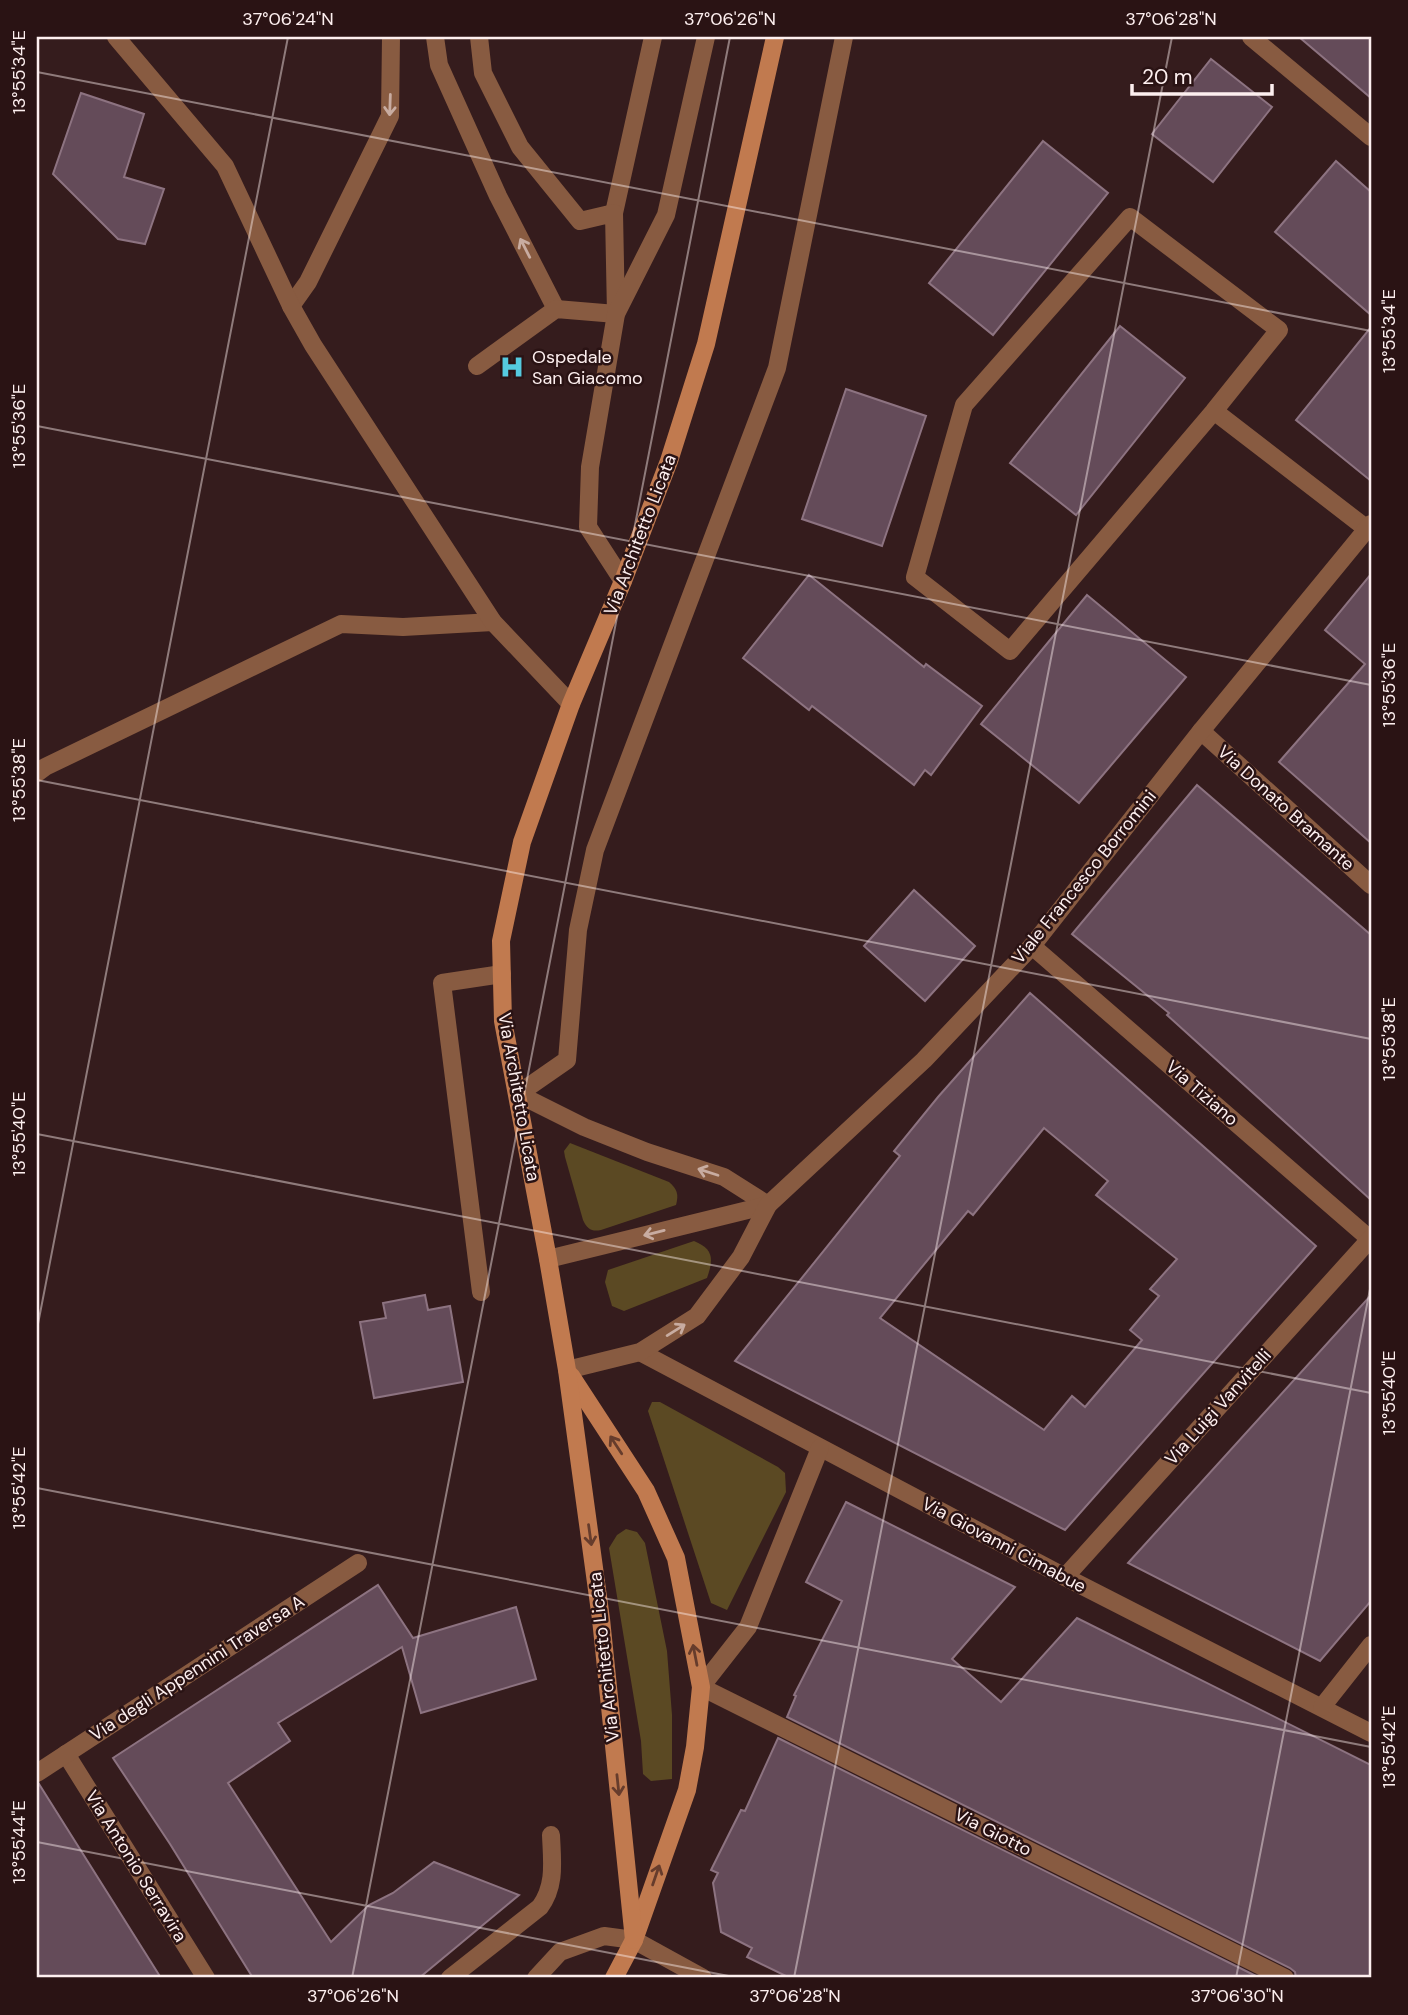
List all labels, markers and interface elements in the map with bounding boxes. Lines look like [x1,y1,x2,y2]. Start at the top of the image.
text: 37°06'24"N [242,7,334,31]
text: 37°06'26"N [684,7,776,31]
text: 37°06'28"N [1125,7,1217,31]
text: 13°55'34"E [7,30,31,114]
scale bar [1132,52,1272,96]
text: 20 m [1142,63,1193,91]
one-way arrow [383,93,396,116]
one-way arrow [517,238,531,259]
text: 13°55'34"E [1377,289,1401,373]
place label: Ospedale San Giacomo [532,345,643,390]
hospital icon: Ospedale San Giacomo [498,353,526,381]
text: 13°55'36"E [7,384,31,468]
street label: Via Architetto Licata [598,451,682,619]
text: 13°55'36"E [1377,643,1401,727]
text: 13°55'38"E [7,738,31,822]
street label: Via Donato Bramante [1212,740,1360,876]
street label: Viale Francesco Borromini [1006,785,1162,969]
text: 13°55'38"E [1377,997,1401,1081]
street label: Via Architetto Licata [492,1011,546,1183]
street label: Via Tiziano [1161,1055,1243,1131]
text: 13°55'40"E [7,1092,31,1176]
one-way arrow [697,1165,719,1178]
one-way arrow [643,1227,666,1240]
one-way arrow [665,1322,685,1336]
street label: Via Luigi Vanvitelli [1159,1344,1277,1470]
text: 13°55'40"E [1377,1351,1401,1435]
one-way arrow [608,1436,623,1455]
text: 13°55'42"E [7,1447,31,1529]
street label: Via Giovanni Cimabue [918,1492,1090,1598]
one-way arrow [583,1523,596,1546]
street label: Via Architetto Licata [583,1571,625,1743]
street label: Via degli Appennini Traversa A [85,1589,309,1747]
one-way arrow [687,1644,701,1667]
text: 13°55'42"E [1377,1706,1401,1788]
one-way arrow [612,1773,625,1796]
street label: Via Antonio Serravira [80,1786,192,1946]
text: 13°55'44"E [7,1800,31,1884]
street label: Via Giotto [950,1802,1036,1862]
one-way arrow [651,1865,663,1887]
text: 37°06'26"N [307,1984,399,2008]
text: 37°06'28"N [749,1984,841,2008]
text: 37°06'30"N [1190,1984,1284,2008]

